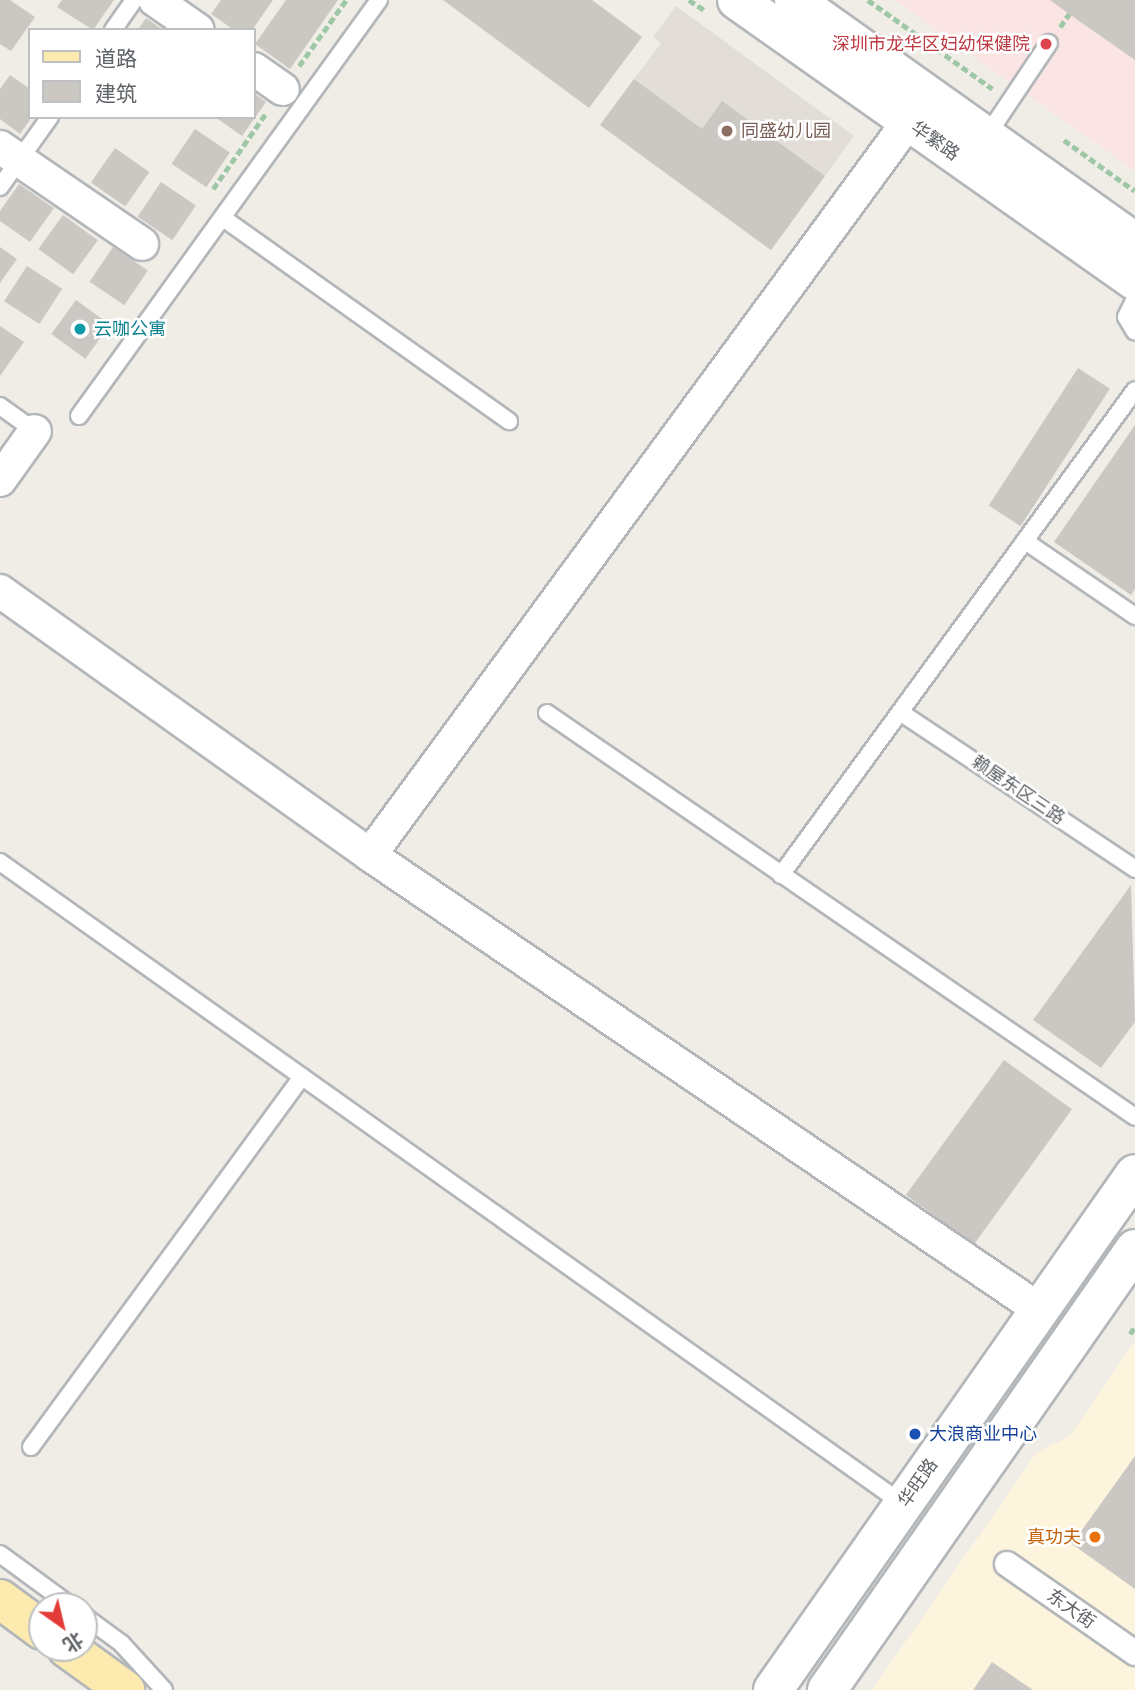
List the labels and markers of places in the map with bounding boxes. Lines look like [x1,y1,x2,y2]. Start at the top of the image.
place label: 深圳市龙华区妇幼保健院 [832,33,1030,55]
marker: 深圳市龙华区妇幼保健院 [1036,34,1056,54]
place label: 同盛幼儿园 [741,120,831,142]
marker: 同盛幼儿园 [719,123,735,139]
place label: 云咖公寓 [94,318,166,340]
marker: 云咖公寓 [72,321,88,337]
place label: 大浪商业中心 [929,1423,1037,1445]
marker: 大浪商业中心 [907,1426,923,1442]
place label: 真功夫 [1027,1526,1081,1548]
marker: 真功夫 [1087,1529,1103,1545]

